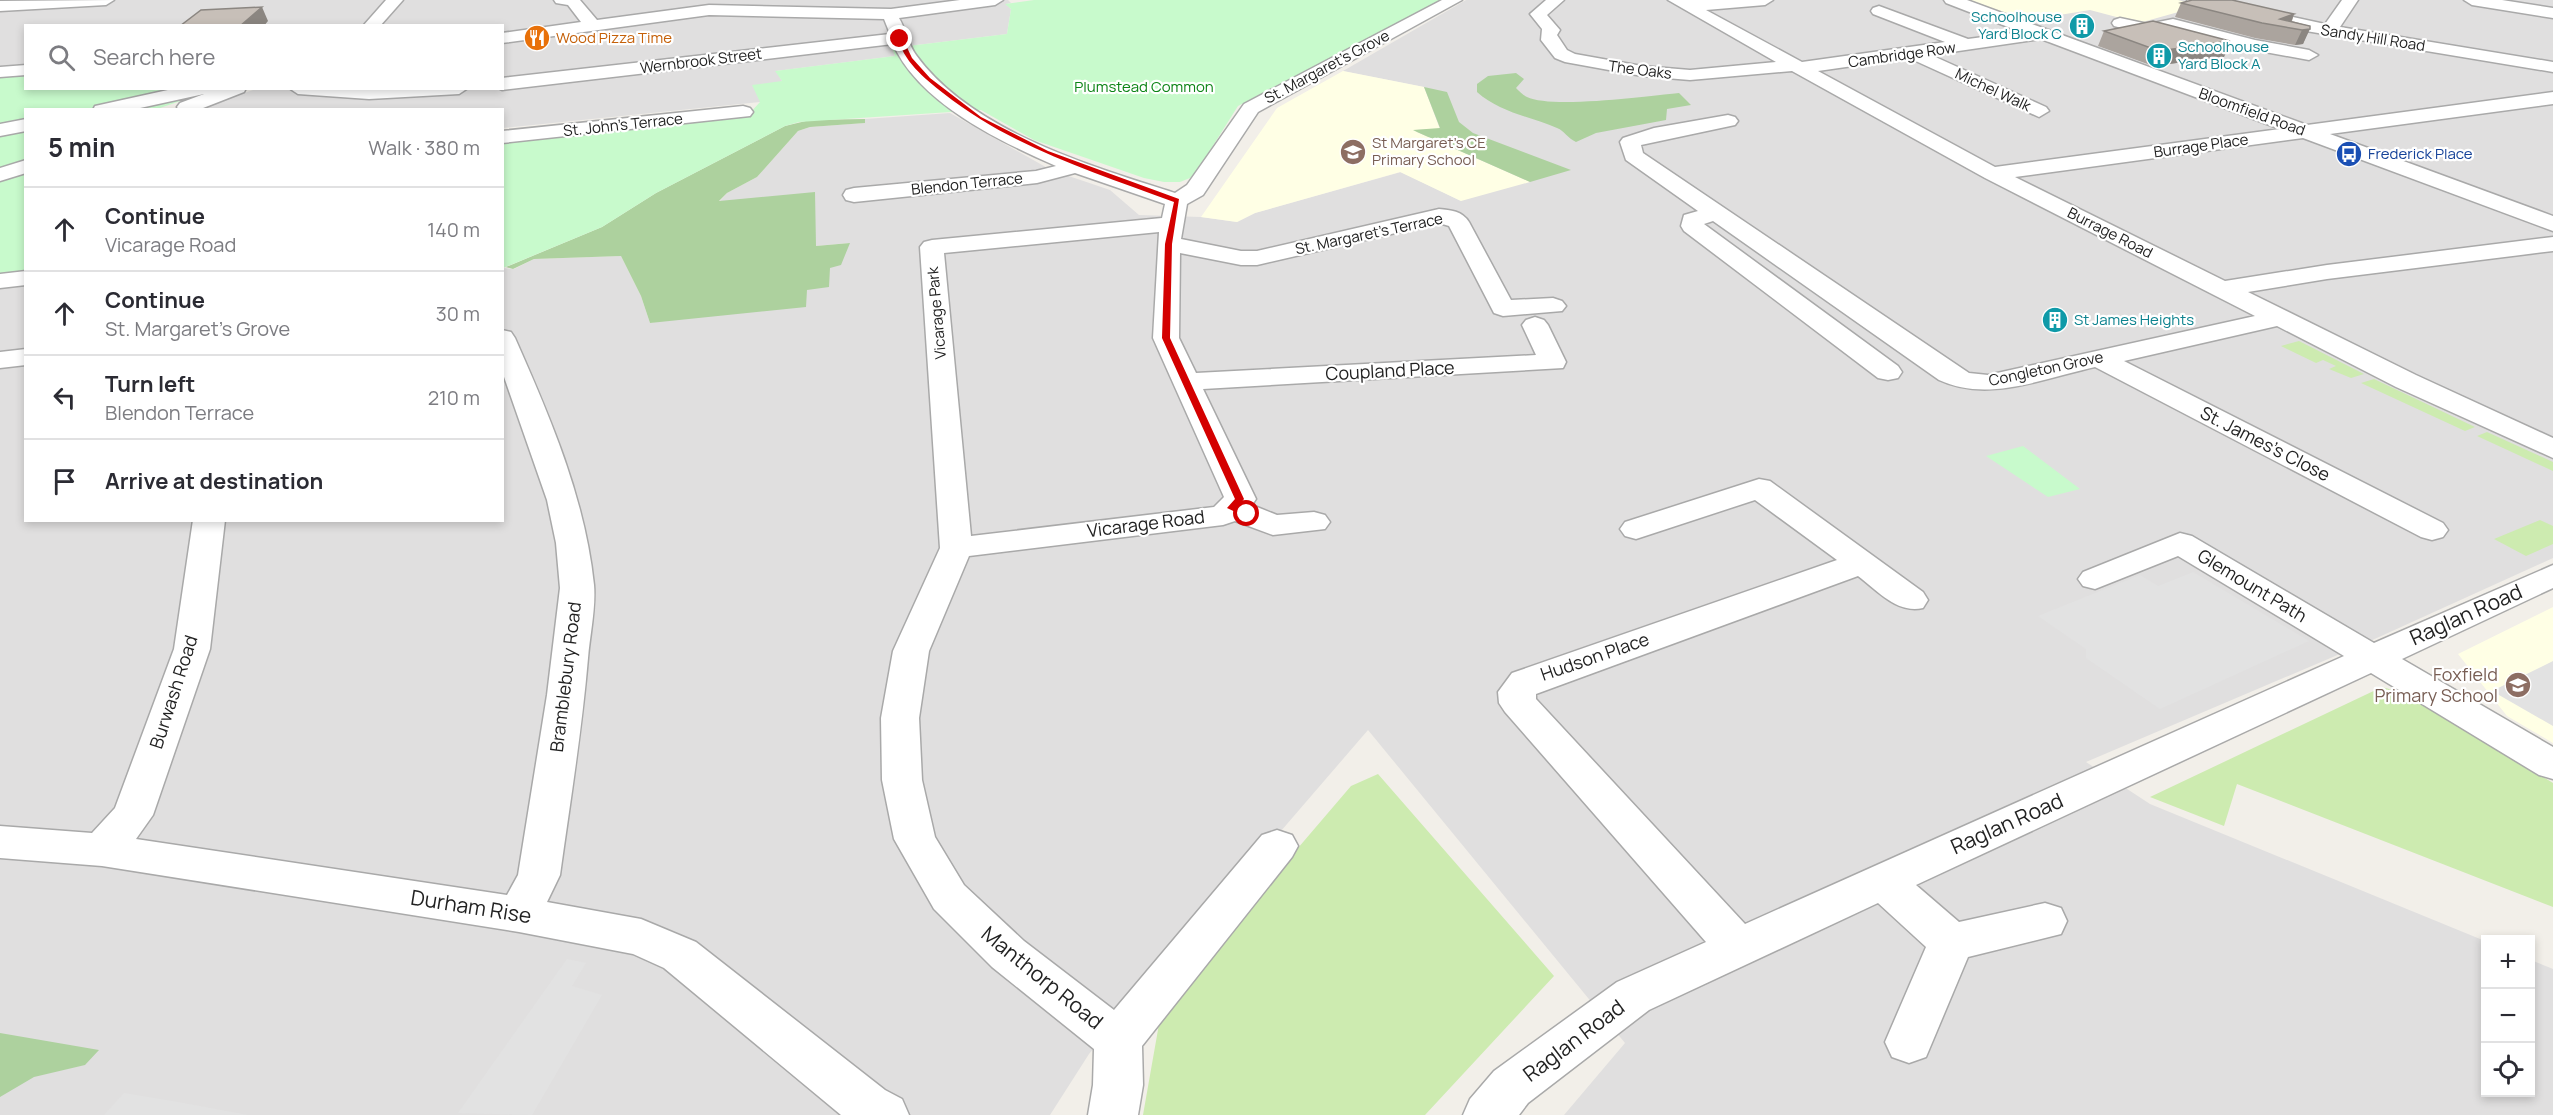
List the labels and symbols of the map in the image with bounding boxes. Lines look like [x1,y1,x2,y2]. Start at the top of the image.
place label: Schoolhouse Yard Block C [1971,6,2062,44]
building icon: Schoolhouse Yard Block C [2067,11,2097,41]
street label: Sandy Hill Road [2319,19,2427,56]
restaurant icon: Wood Pizza Time [522,23,552,53]
route end [886,25,912,51]
street label: St. Margaret's Grove [1261,25,1393,108]
place label: Wood Pizza Time [556,27,672,48]
street label: Cambridge Row [1847,36,1958,72]
place label: Schoolhouse Yard Block A [2178,36,2269,74]
building icon: Schoolhouse Yard Block A [2144,41,2174,71]
street label: Wernbrook Street [639,43,763,78]
street label: The Oaks [1607,55,1673,84]
street label: Michel Walk [1952,63,2035,116]
park label: Plumstead Common [1074,76,1214,97]
street label: Bloomfield Road [2196,83,2308,141]
street label: St. John's Terrace [562,108,684,141]
street label: Burrage Place [2152,128,2250,163]
place label: St Margaret's CE Primary School [1372,132,1486,170]
school or university icon: St Margaret's CE Primary School [1338,137,1368,167]
bus stop icon: Frederick Place [2334,139,2364,169]
place label: Frederick Place [2368,143,2473,164]
street label: Blendon Terrace [910,167,1024,200]
street label: Burrage Road [2064,202,2156,263]
street label: St. Margaret's Terrace [1293,208,1445,259]
street label: Vicarage Park [922,265,951,360]
building icon: St James Heights [2040,305,2070,335]
place label: St James Heights [2074,309,2194,330]
street label: Congleton Grove [1987,346,2105,391]
street label: Coupland Place [1325,355,1455,385]
street label: St. James's Close [2196,400,2335,486]
route start [1233,500,1259,526]
street label: Vicarage Road [1086,504,1206,542]
street label: Glemount Path [2193,543,2312,627]
street label: Raglan Road [2405,577,2526,651]
street label: Bramblebury Road [544,600,586,753]
street label: Hudson Place [1537,626,1652,686]
street label: Burwash Road [143,632,203,751]
place label: Foxfield Primary School [2374,662,2498,707]
school or university icon: Foxfield Primary School [2503,670,2533,700]
street label: Raglan Road [1946,786,2067,860]
street label: Durham Rise [409,883,533,929]
street label: Manthorp Road [976,919,1109,1035]
street label: Raglan Road [1517,993,1630,1088]

